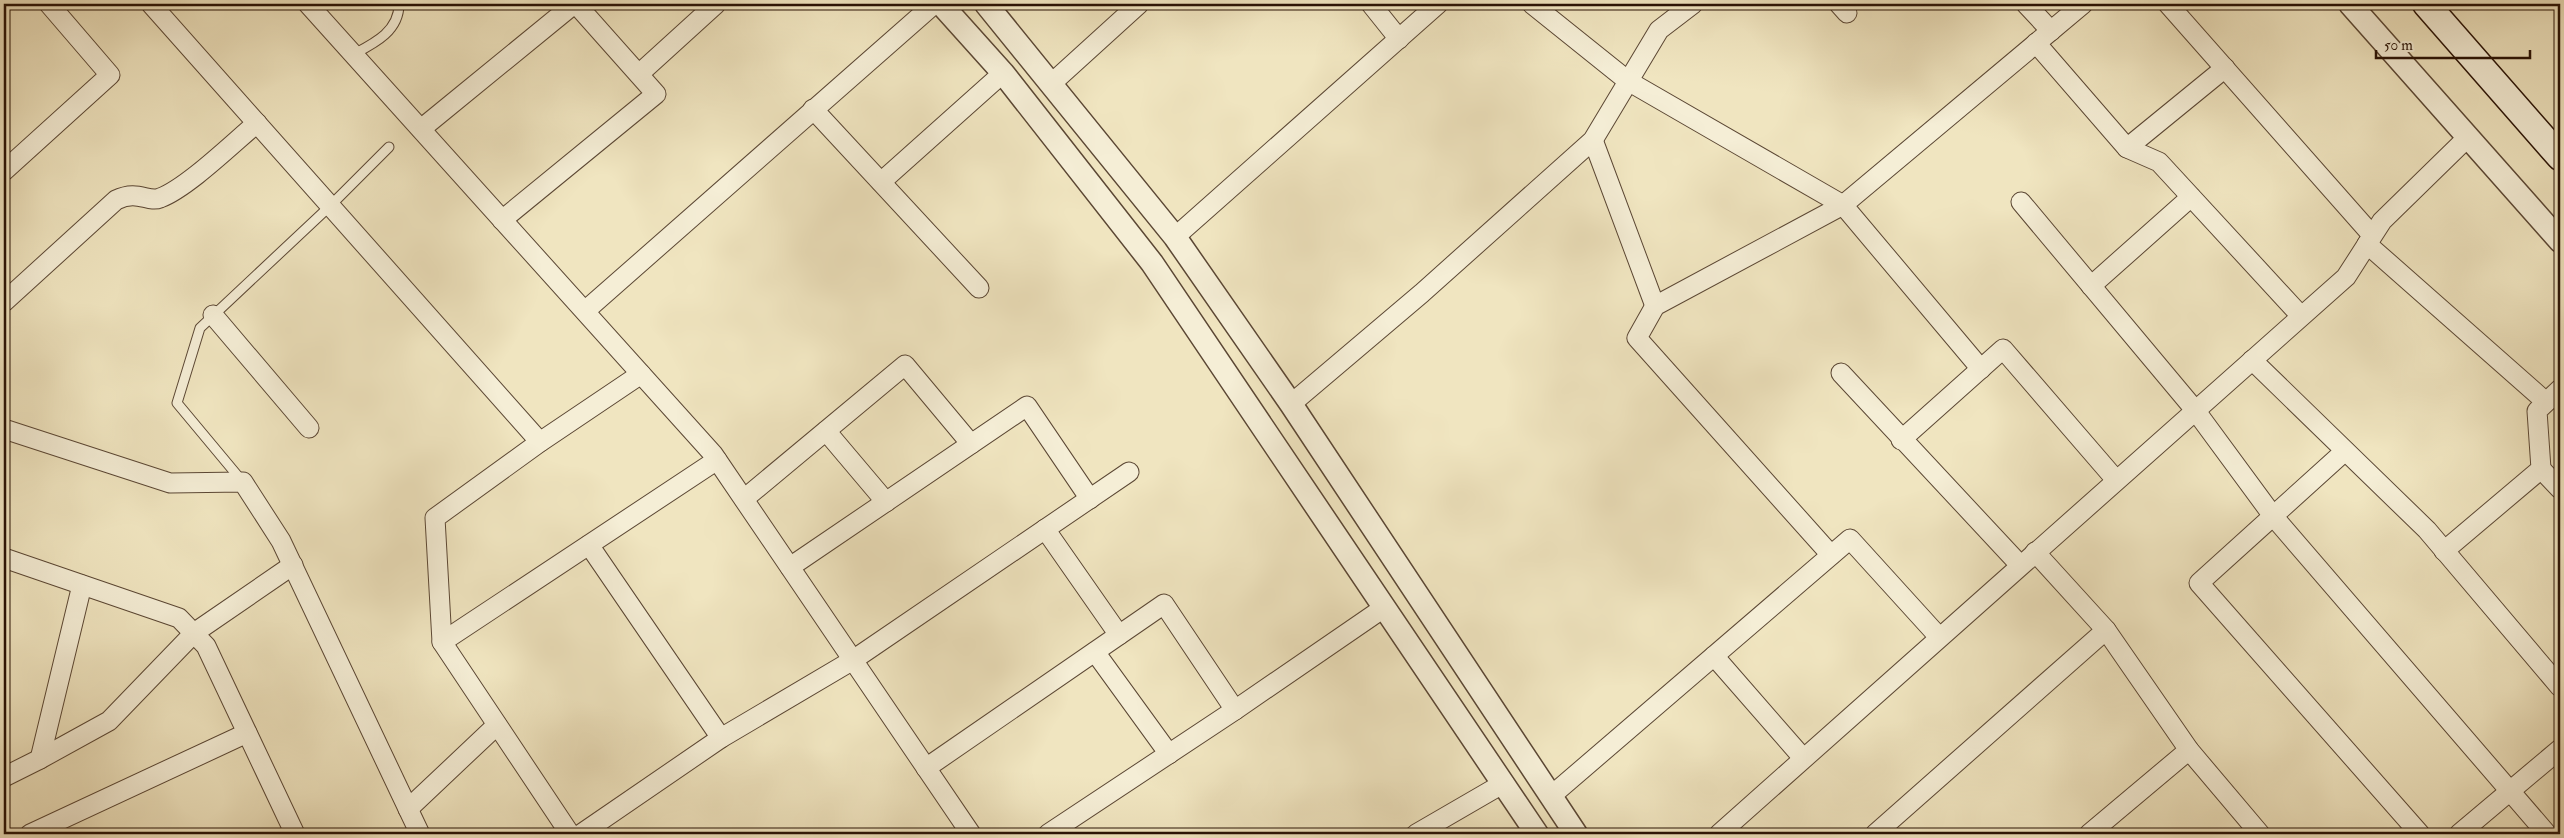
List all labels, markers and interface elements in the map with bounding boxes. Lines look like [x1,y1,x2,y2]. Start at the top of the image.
scale bar [2376,28,2530,60]
text: 50 m [2384,36,2413,55]

